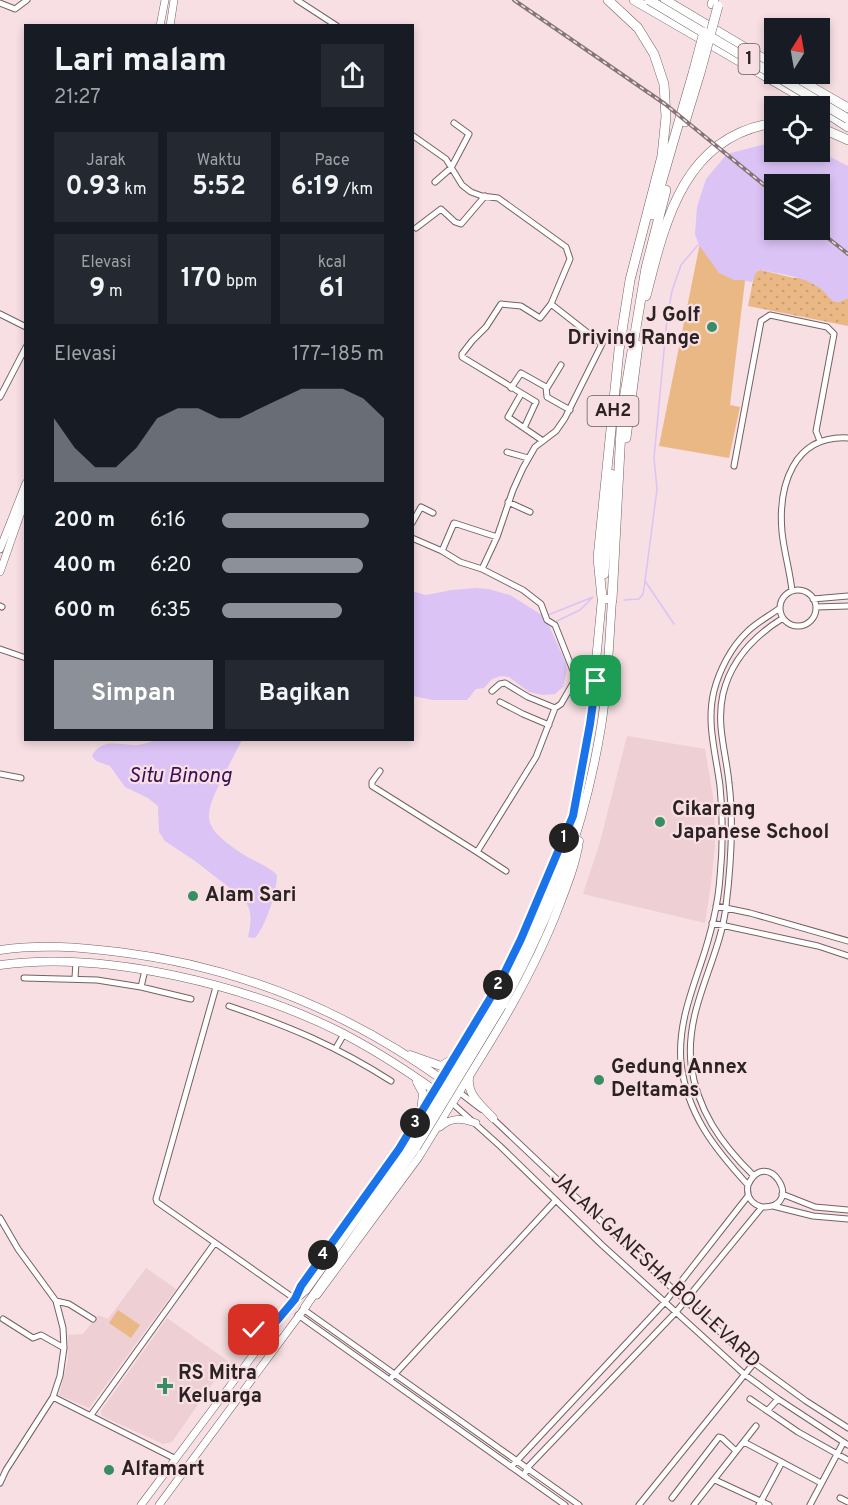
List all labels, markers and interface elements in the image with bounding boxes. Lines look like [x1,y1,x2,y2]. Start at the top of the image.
north arrow [764,18,830,84]
map controls [764,18,830,240]
text: Lari malam [54,41,227,83]
button: share [321,44,384,107]
road number: 1 [738,44,760,74]
text: 21:27 [54,85,101,111]
button: locate [764,96,830,162]
text: Jarak [86,151,126,171]
text: Waktu [197,151,241,171]
text: Pace [314,151,350,171]
text: 0.93 [66,171,121,204]
text: 5:52 [192,171,246,204]
text: 6:19 [291,171,340,204]
button: layers [764,174,830,240]
text: km [121,180,146,200]
text: /km [340,180,373,200]
text: Elevasi [81,253,131,273]
text: kcal [318,253,346,273]
text: 170 [181,263,222,296]
text: bpm [222,272,257,292]
text: 9 [89,273,105,306]
text: 61 [319,273,345,306]
text: m [105,282,123,302]
place label: J Golf Driving Range [568,303,700,352]
marker: J Golf Driving Range [705,320,719,334]
text: Elevasi [54,342,116,368]
text: 177–185 m [292,342,384,368]
road number: AH2 [588,396,638,426]
text: 200 m [54,508,115,534]
text: 6:16 [150,508,186,534]
text: 400 m [54,553,116,579]
text: 6:20 [150,553,192,579]
text: 600 m [54,598,115,624]
text: 6:35 [150,598,191,624]
pin [570,655,621,706]
button: Simpan [54,660,213,729]
button: Bagikan [225,660,384,729]
icon: arrive [579,664,612,697]
water label: Situ Binong [128,763,232,790]
place label: Cikarang Japanese School [672,797,829,846]
marker: Cikarang Japanese School [653,815,667,829]
pin: 1 [549,823,579,853]
text: 1 [561,828,567,848]
place label: Alam Sari [205,883,296,909]
marker: Alam Sari [186,889,200,903]
pin: 2 [483,970,513,1000]
text: 2 [493,975,503,995]
place label: Gedung Annex Deltamas [611,1055,748,1104]
marker: Gedung Annex Deltamas [592,1073,606,1087]
pin: 3 [400,1108,430,1138]
text: 3 [410,1113,420,1133]
street label: JALAN GANESHA BOULEVARD [544,1166,766,1374]
pin: 4 [308,1240,338,1270]
text: 4 [318,1245,328,1265]
pin [228,1304,279,1355]
icon: check [237,1313,270,1346]
place label: RS Mitra Keluarga [178,1361,262,1410]
marker: RS Mitra Keluarga [156,1377,174,1395]
place label: Alfamart [121,1457,205,1483]
marker: Alfamart [102,1463,116,1477]

